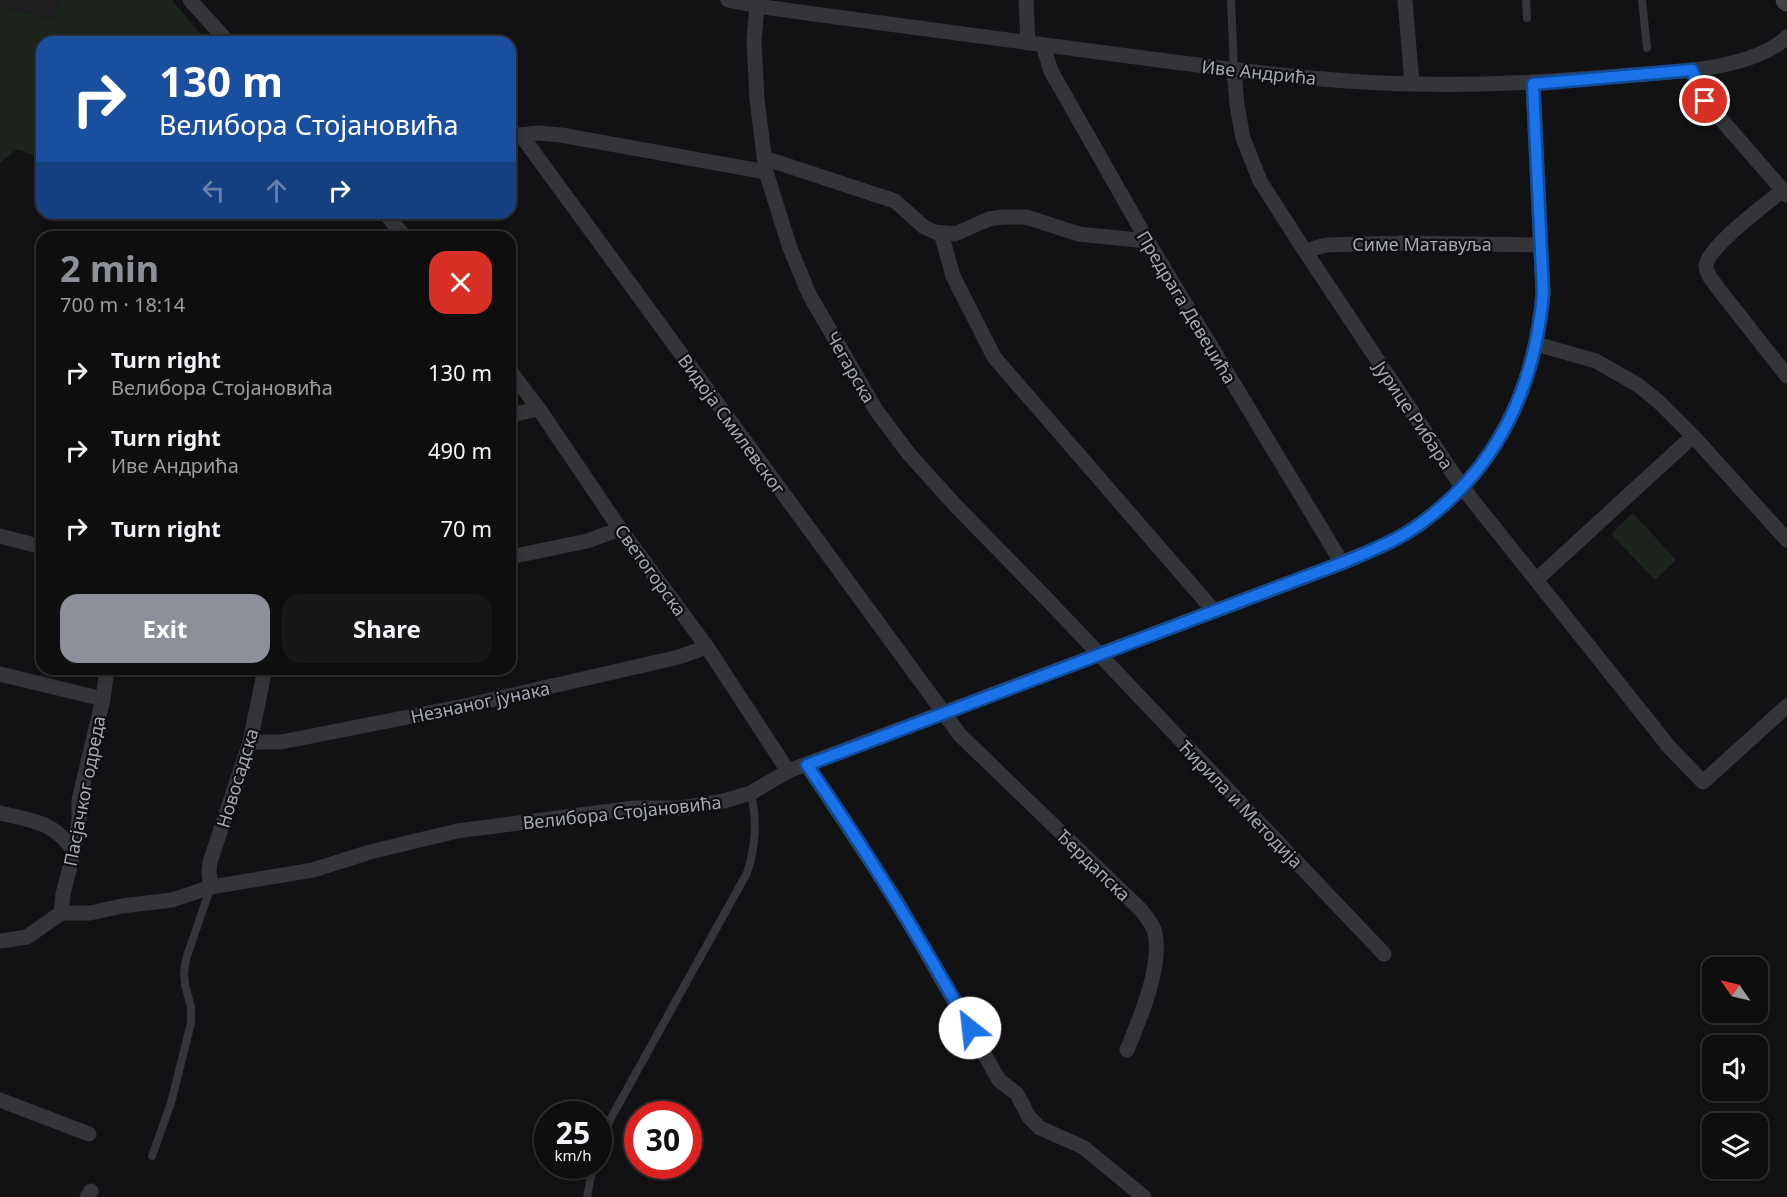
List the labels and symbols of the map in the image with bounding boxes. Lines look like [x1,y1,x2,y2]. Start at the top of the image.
street label: Иве Андрића [1201,54,1317,90]
pin [1679,75,1730,126]
street label: Предрага Девеџића [1132,226,1242,388]
street label: Симе Матавуља [1352,232,1492,256]
street label: Чегарска [821,327,881,407]
street label: Видоја Смилевског [673,349,791,499]
street label: Јурице Рибара [1368,355,1459,474]
street label: Светогорска [610,519,692,621]
street label: Незнаног јунака [408,676,552,728]
street label: Пасјачког одреда [58,714,110,868]
street label: Новосадска [210,725,264,831]
street label: Ћирила и Методија [1174,735,1308,873]
street label: Велибора Стојановића [521,790,723,834]
street label: Ђердапска [1052,824,1136,906]
north arrow [1702,957,1768,1023]
position arrow [938,996,1002,1060]
speed limit sign: 30 [624,1101,702,1179]

